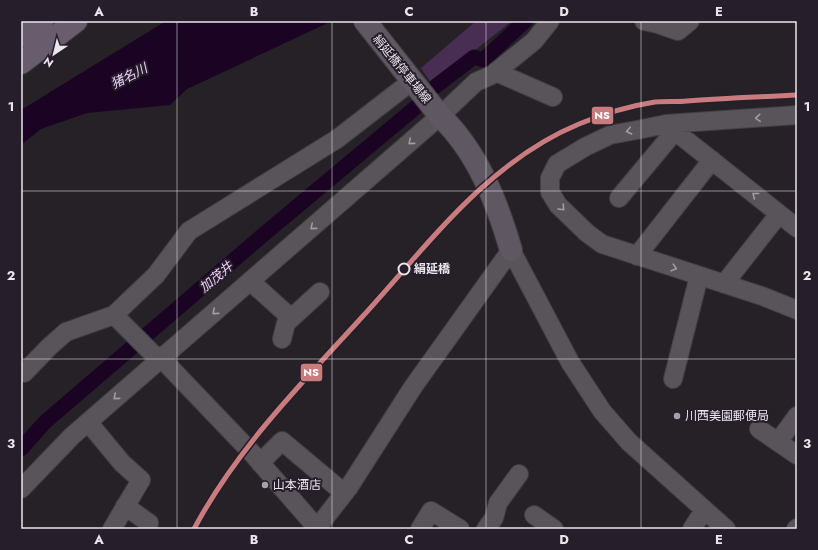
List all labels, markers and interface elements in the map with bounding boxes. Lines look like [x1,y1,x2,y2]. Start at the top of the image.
text: A [93,2,104,21]
text: B [250,2,259,21]
text: C [404,2,414,21]
text: D [559,2,569,21]
text: E [715,2,723,21]
street label: 絹延橋停車場線 [369,31,435,107]
north arrow [34,34,74,74]
text: N [40,53,56,71]
water label: 猪名川 [107,58,152,93]
text: 1 [8,97,14,116]
text: 1 [804,97,810,116]
line badge: NS [591,106,614,125]
text: NS [594,107,610,123]
one-way arrow [755,113,761,122]
one-way arrow [626,127,632,135]
one-way arrow [408,137,416,144]
one-way arrow [753,192,760,199]
one-way arrow [557,203,565,211]
one-way arrow [310,222,318,229]
water label: 加茂井 [195,257,238,297]
place label: 絹延橋 [414,260,451,278]
marker: 絹延橋 [397,262,411,276]
one-way arrow [671,263,678,272]
text: 2 [7,266,15,285]
text: 2 [803,266,811,285]
one-way arrow [212,307,219,314]
line badge: NS [300,363,323,382]
text: NS [303,364,319,380]
one-way arrow [114,393,121,400]
place label: 川西美園郵便局 [685,407,769,425]
marker: 川西美園郵便局 [672,411,682,421]
text: 3 [7,434,15,453]
text: 3 [803,434,811,453]
place label: 山本酒店 [273,476,321,494]
marker: 山本酒店 [260,480,270,490]
text: A [93,530,104,549]
text: B [250,530,259,549]
text: C [404,530,414,549]
text: D [559,530,569,549]
text: E [715,530,723,549]

